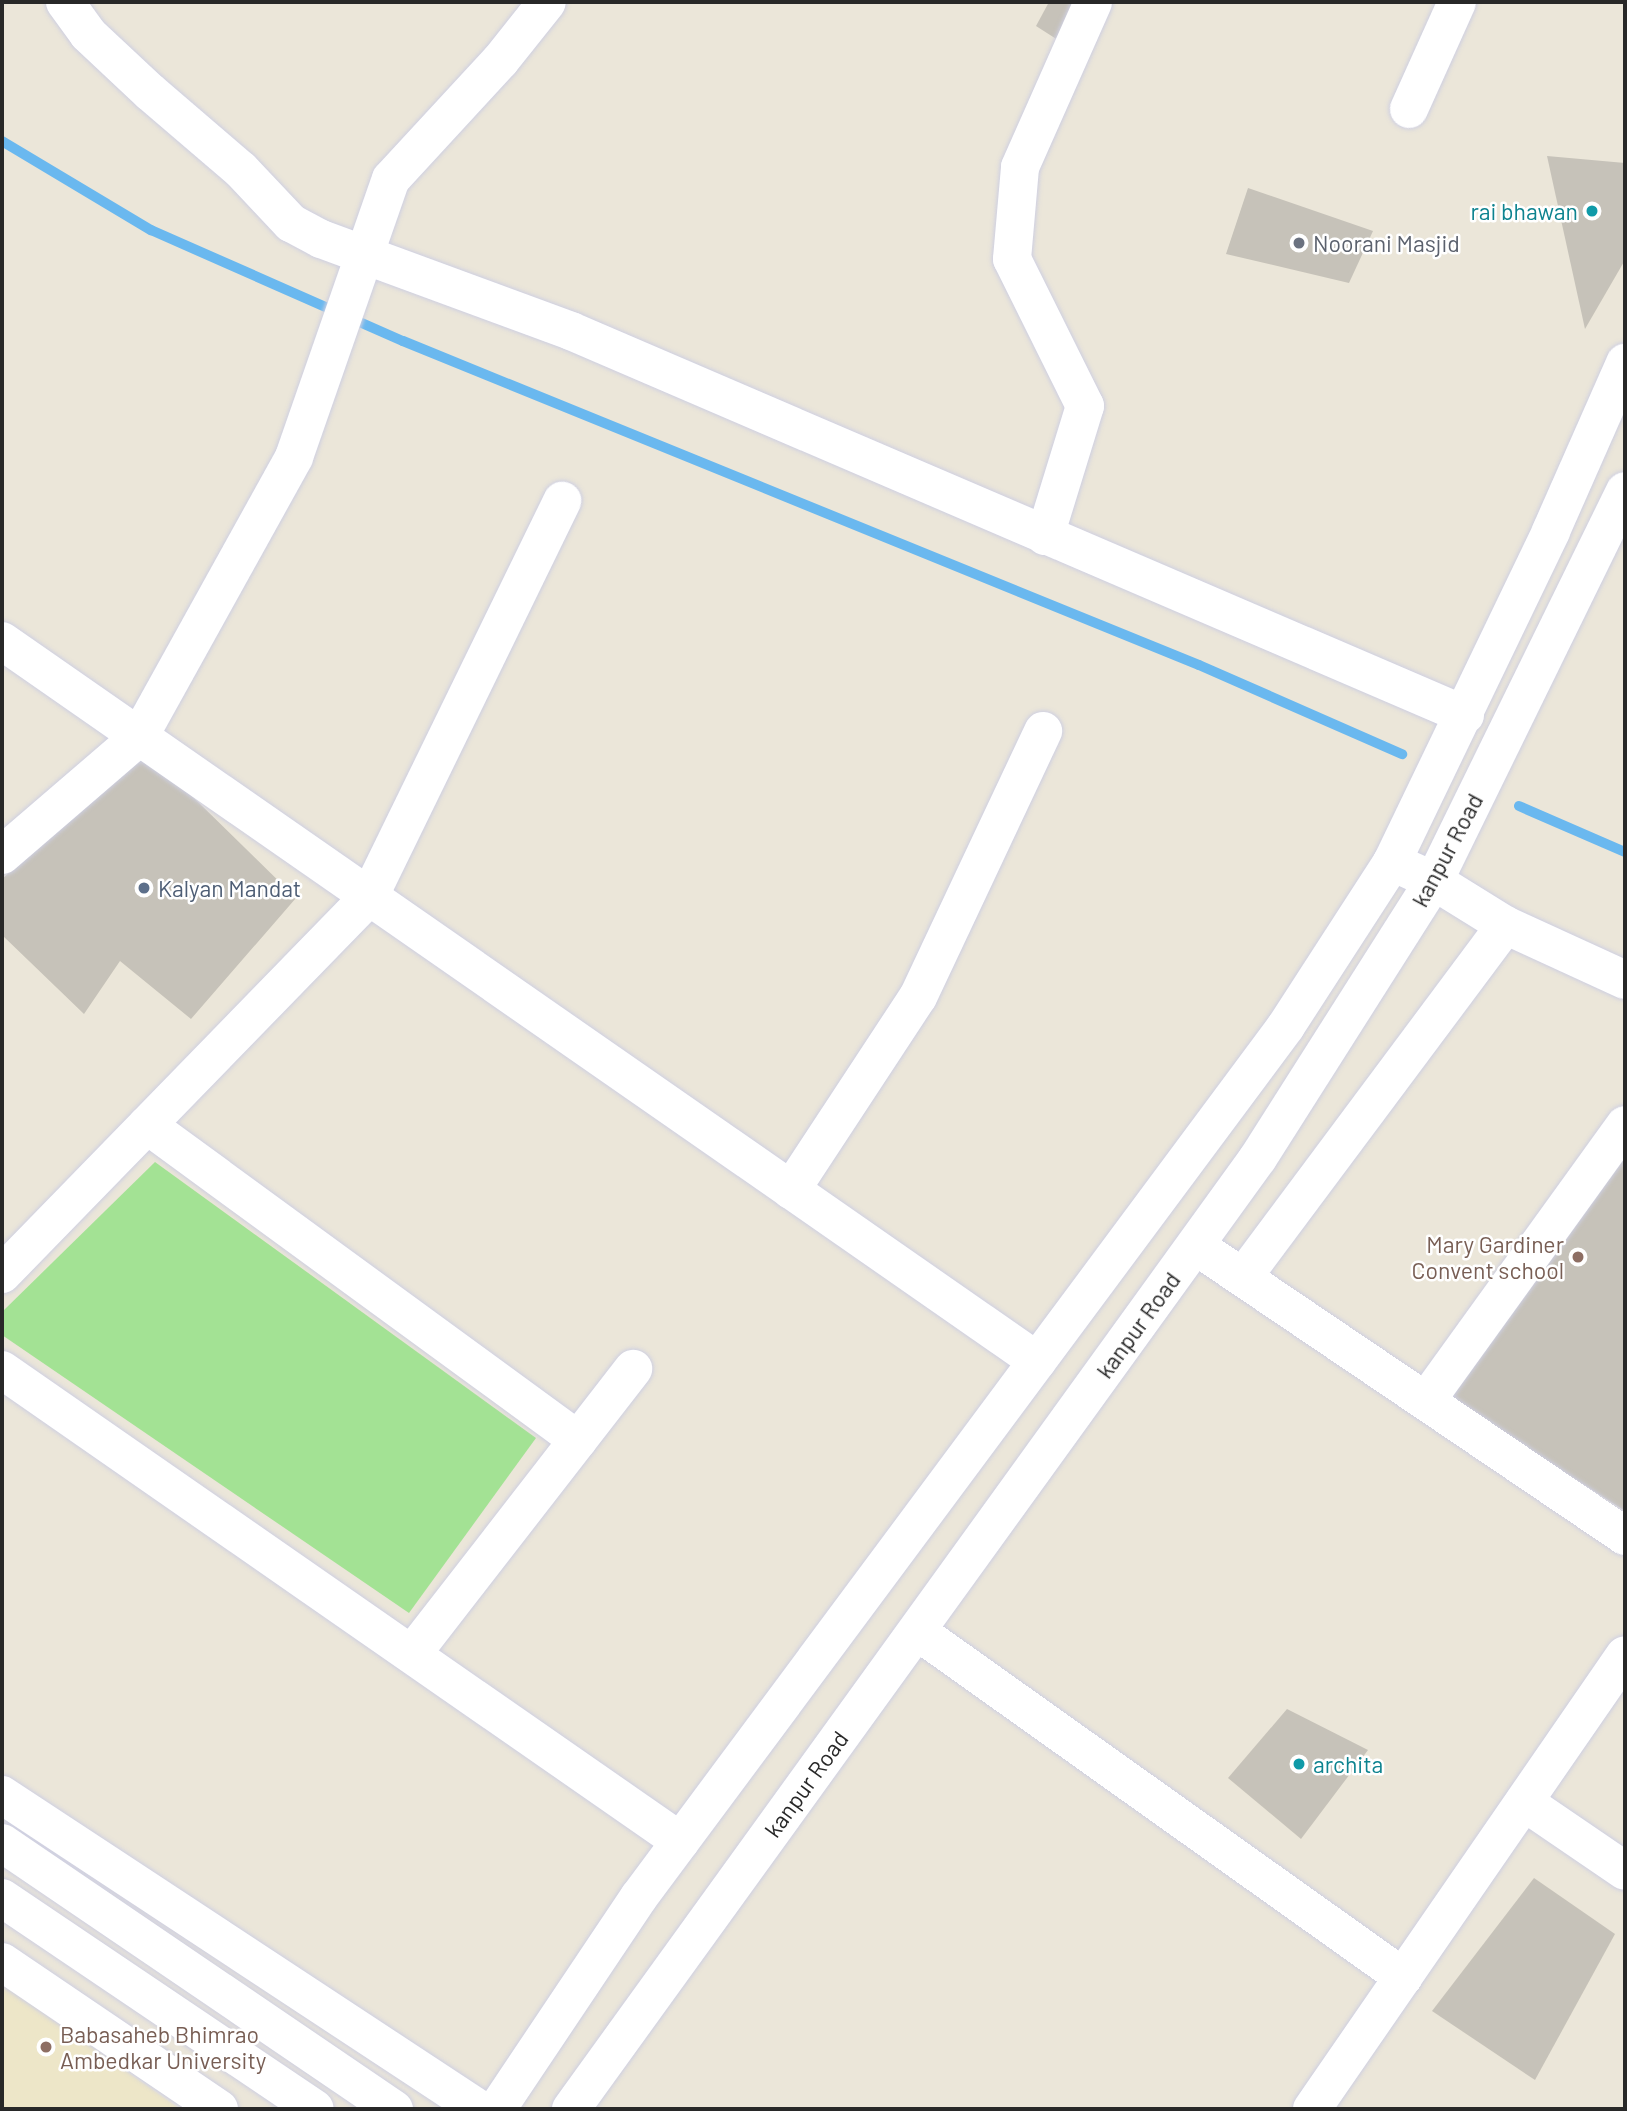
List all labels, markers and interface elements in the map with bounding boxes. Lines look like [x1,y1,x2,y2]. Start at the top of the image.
place label: rai bhawan [1470,197,1578,225]
marker: rai bhawan [1584,203,1600,219]
place label: Noorani Masjid [1313,229,1460,257]
marker: Noorani Masjid [1291,235,1307,251]
street label: kanpur Road [1406,789,1488,911]
place label: Kalyan Mandat [158,874,301,902]
marker: Kalyan Mandat [136,880,152,896]
place label: Mary Gardiner Convent school [1412,1230,1564,1284]
marker: Mary Gardiner Convent school [1570,1249,1586,1265]
street label: kanpur Road [1090,1267,1186,1383]
street label: kanpur Road [758,1726,854,1842]
place label: archita [1313,1750,1383,1778]
marker: archita [1291,1756,1307,1772]
place label: Babasaheb Bhimrao Ambedkar University [60,2020,266,2074]
marker: Babasaheb Bhimrao Ambedkar University [38,2039,54,2055]

